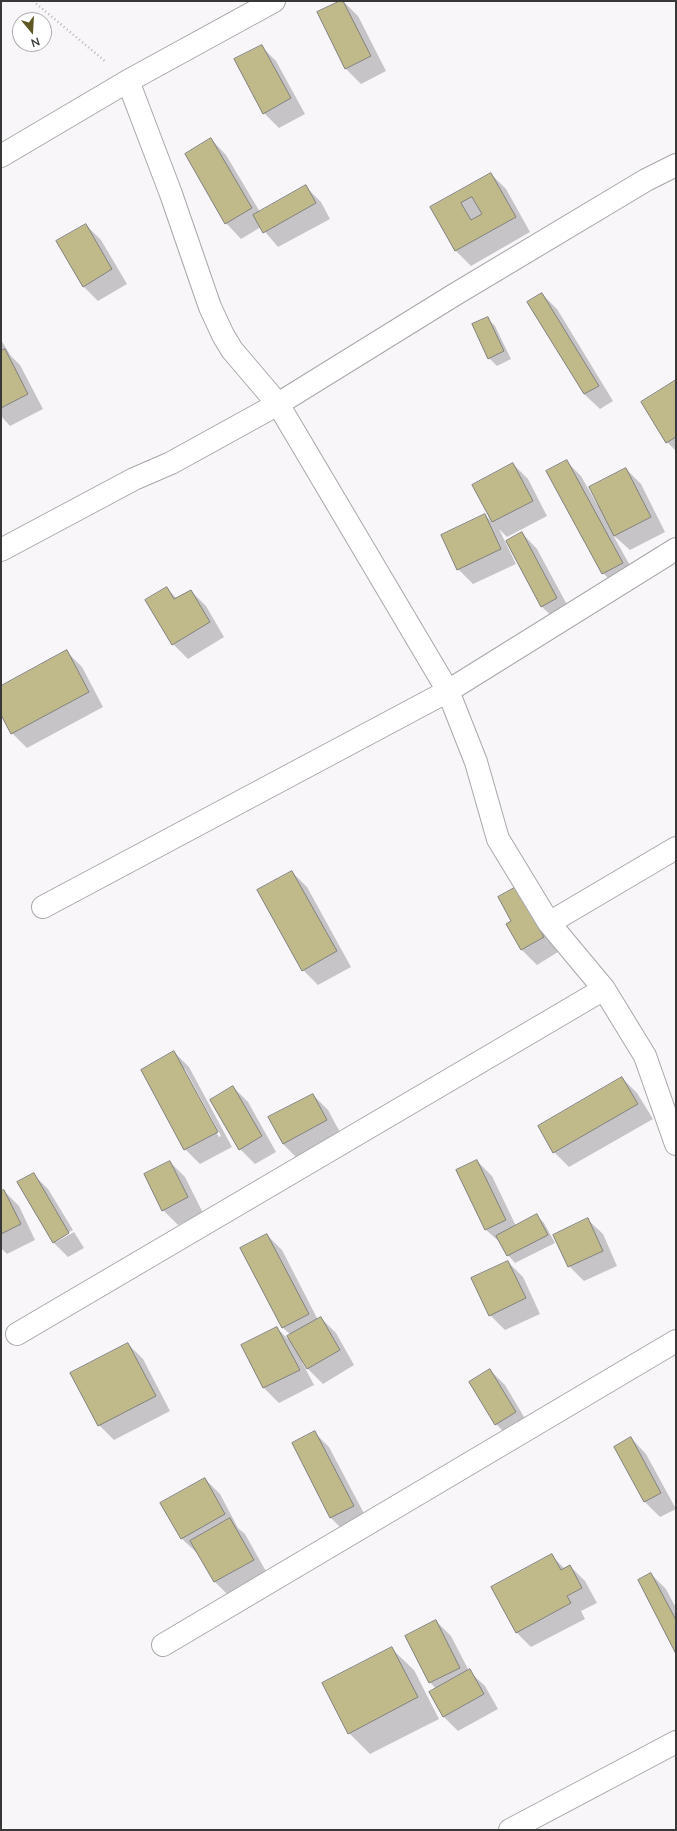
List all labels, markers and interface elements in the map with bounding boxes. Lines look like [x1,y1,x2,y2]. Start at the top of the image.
north arrow [12,12,52,52]
text: N [30,35,42,50]

